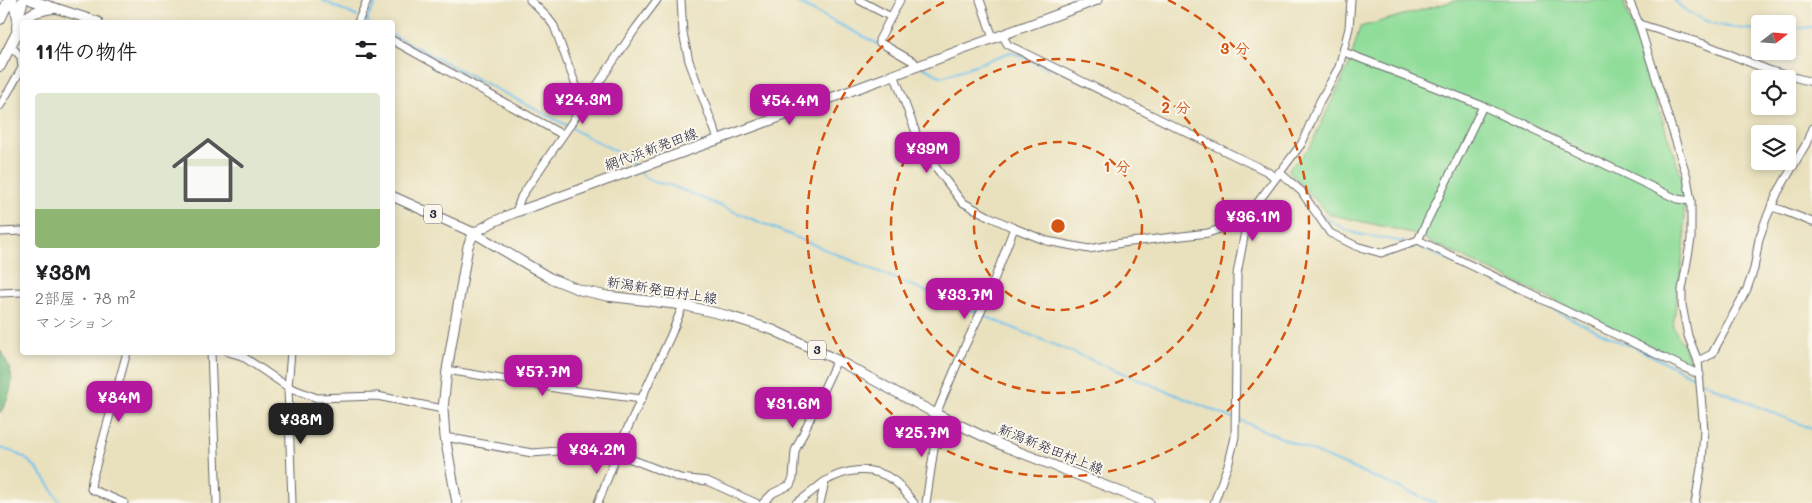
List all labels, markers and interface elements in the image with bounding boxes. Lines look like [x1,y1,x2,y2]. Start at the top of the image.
north arrow [1751,15,1796,60]
map controls [1751,15,1796,170]
icon: filters [352,36,380,64]
text: 11件の物件 [35,37,138,64]
text: 3 分 [1220,38,1250,58]
button: locate [1751,70,1796,115]
pin: ¥24.3M [542,82,624,125]
pin: ¥54.4M [749,84,831,126]
text: ¥24.3M [554,88,612,109]
text: ¥54.4M [761,89,819,110]
text: 2 分 [1162,97,1190,117]
street label: 網代浜新発田線 [602,123,700,174]
icon: home [163,125,253,215]
button: layers [1751,125,1796,170]
pin: ¥39M [897,132,957,174]
text: ¥39M [906,137,948,158]
text: 1 分 [1103,156,1131,176]
pin: ¥36.1M [1212,200,1294,242]
road number: 3 [424,204,442,223]
text: ¥36.1M [1226,205,1280,226]
centre of rings [1049,217,1067,235]
text: ¥38M [35,258,91,285]
street label: 新潟新発田村上線 [605,271,719,308]
pin: ¥33.7M [924,278,1006,320]
text: ¥33.7M [937,283,993,304]
text: 2部屋 · 78 m² [35,287,136,308]
text: マンション [35,311,114,332]
road number: 3 [808,340,826,360]
pin: ¥57.7M [502,354,584,397]
text: ¥57.7M [515,360,571,381]
pin: ¥84M [89,380,149,423]
text: ¥84M [97,386,141,407]
pin: ¥31.6M [752,386,834,429]
text: ¥31.6M [766,392,820,413]
pin: ¥38M [271,402,331,445]
text: ¥38M [280,408,322,429]
pin: ¥25.7M [881,416,963,458]
street label: 新潟新発田村上線 [996,419,1107,478]
text: ¥25.7M [894,421,950,442]
pin: ¥34.2M [556,432,638,475]
text: ¥34.2M [568,438,626,459]

